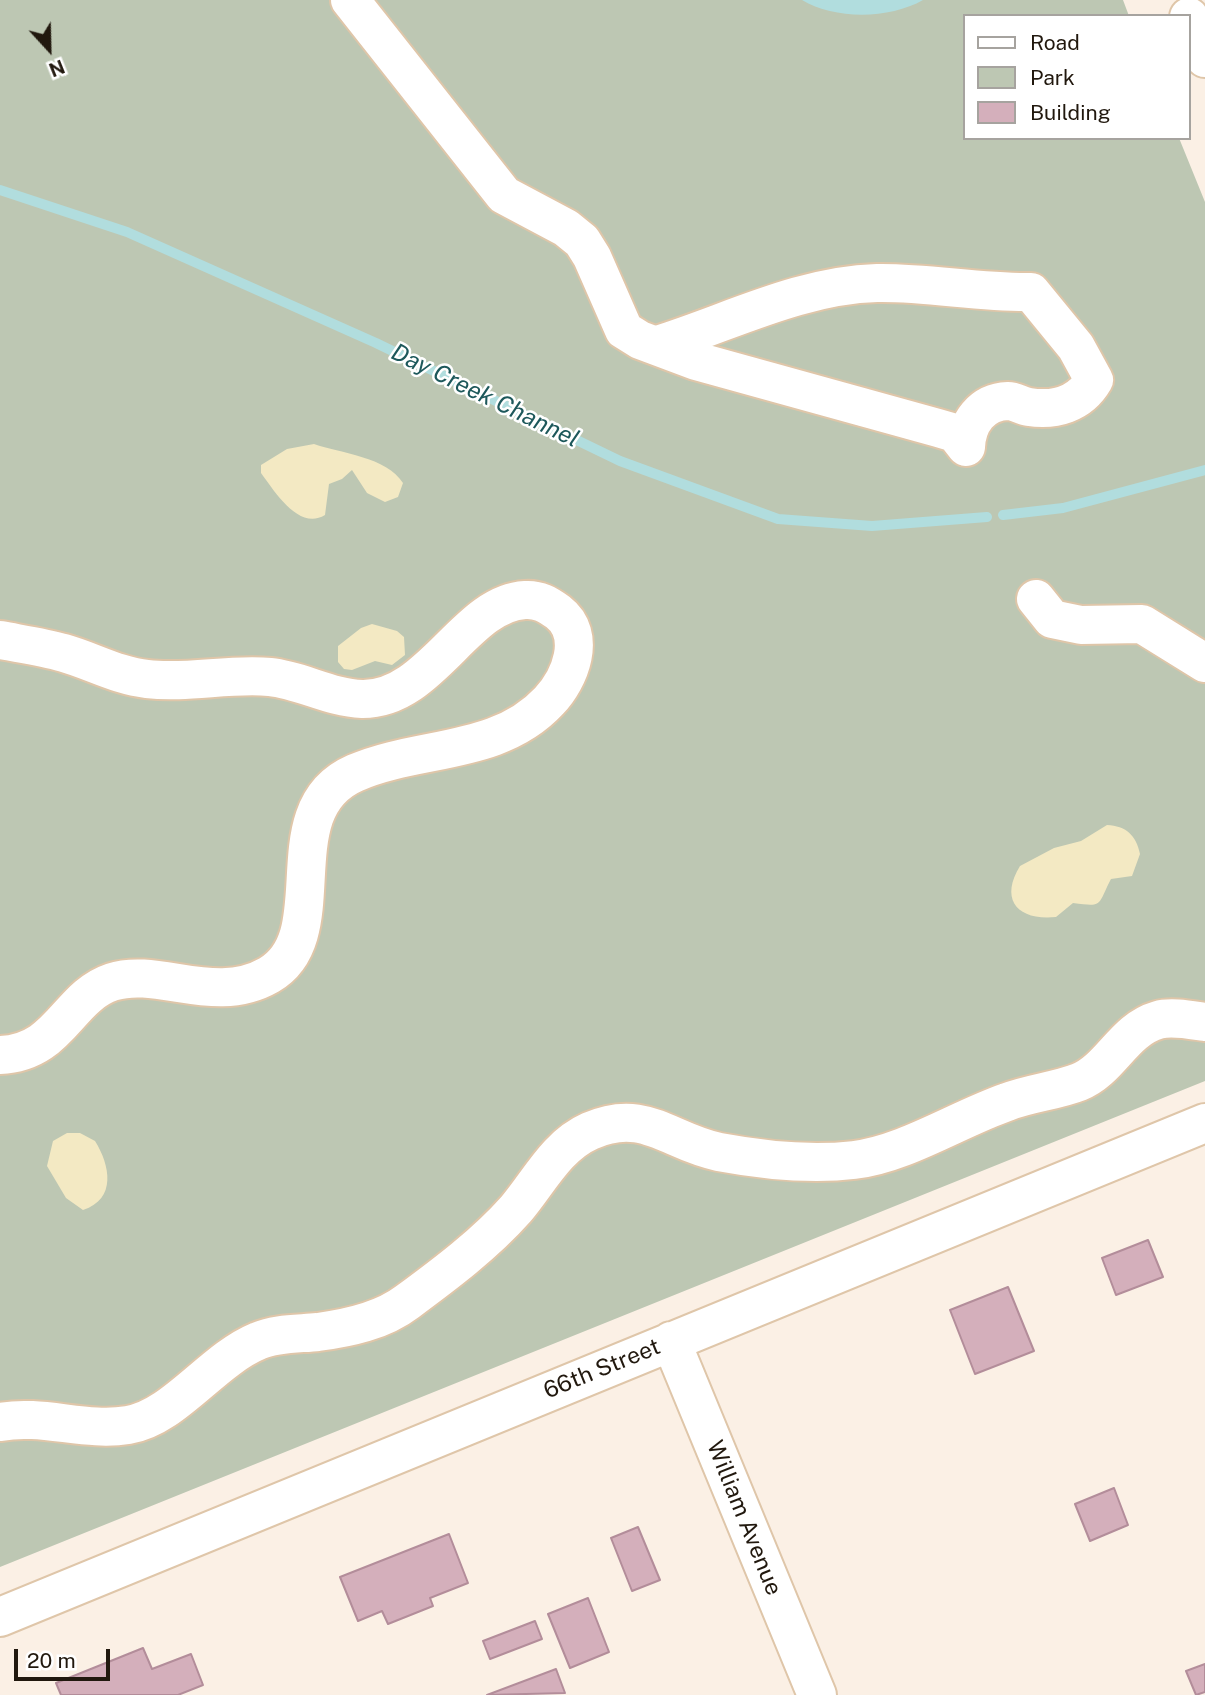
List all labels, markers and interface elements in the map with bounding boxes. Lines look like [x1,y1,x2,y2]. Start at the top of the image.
north arrow [14,14,84,84]
legend [964,14,1191,140]
text: Road [1030,30,1080,55]
text: N [46,55,68,81]
text: Park [1030,65,1075,90]
text: Building [1030,100,1111,125]
water label: Day Creek Channel [386,338,584,454]
street label: 66th Street [540,1333,664,1405]
street label: William Avenue [700,1437,788,1599]
scale bar [18,1636,114,1680]
text: 20 m [27,1648,76,1673]

